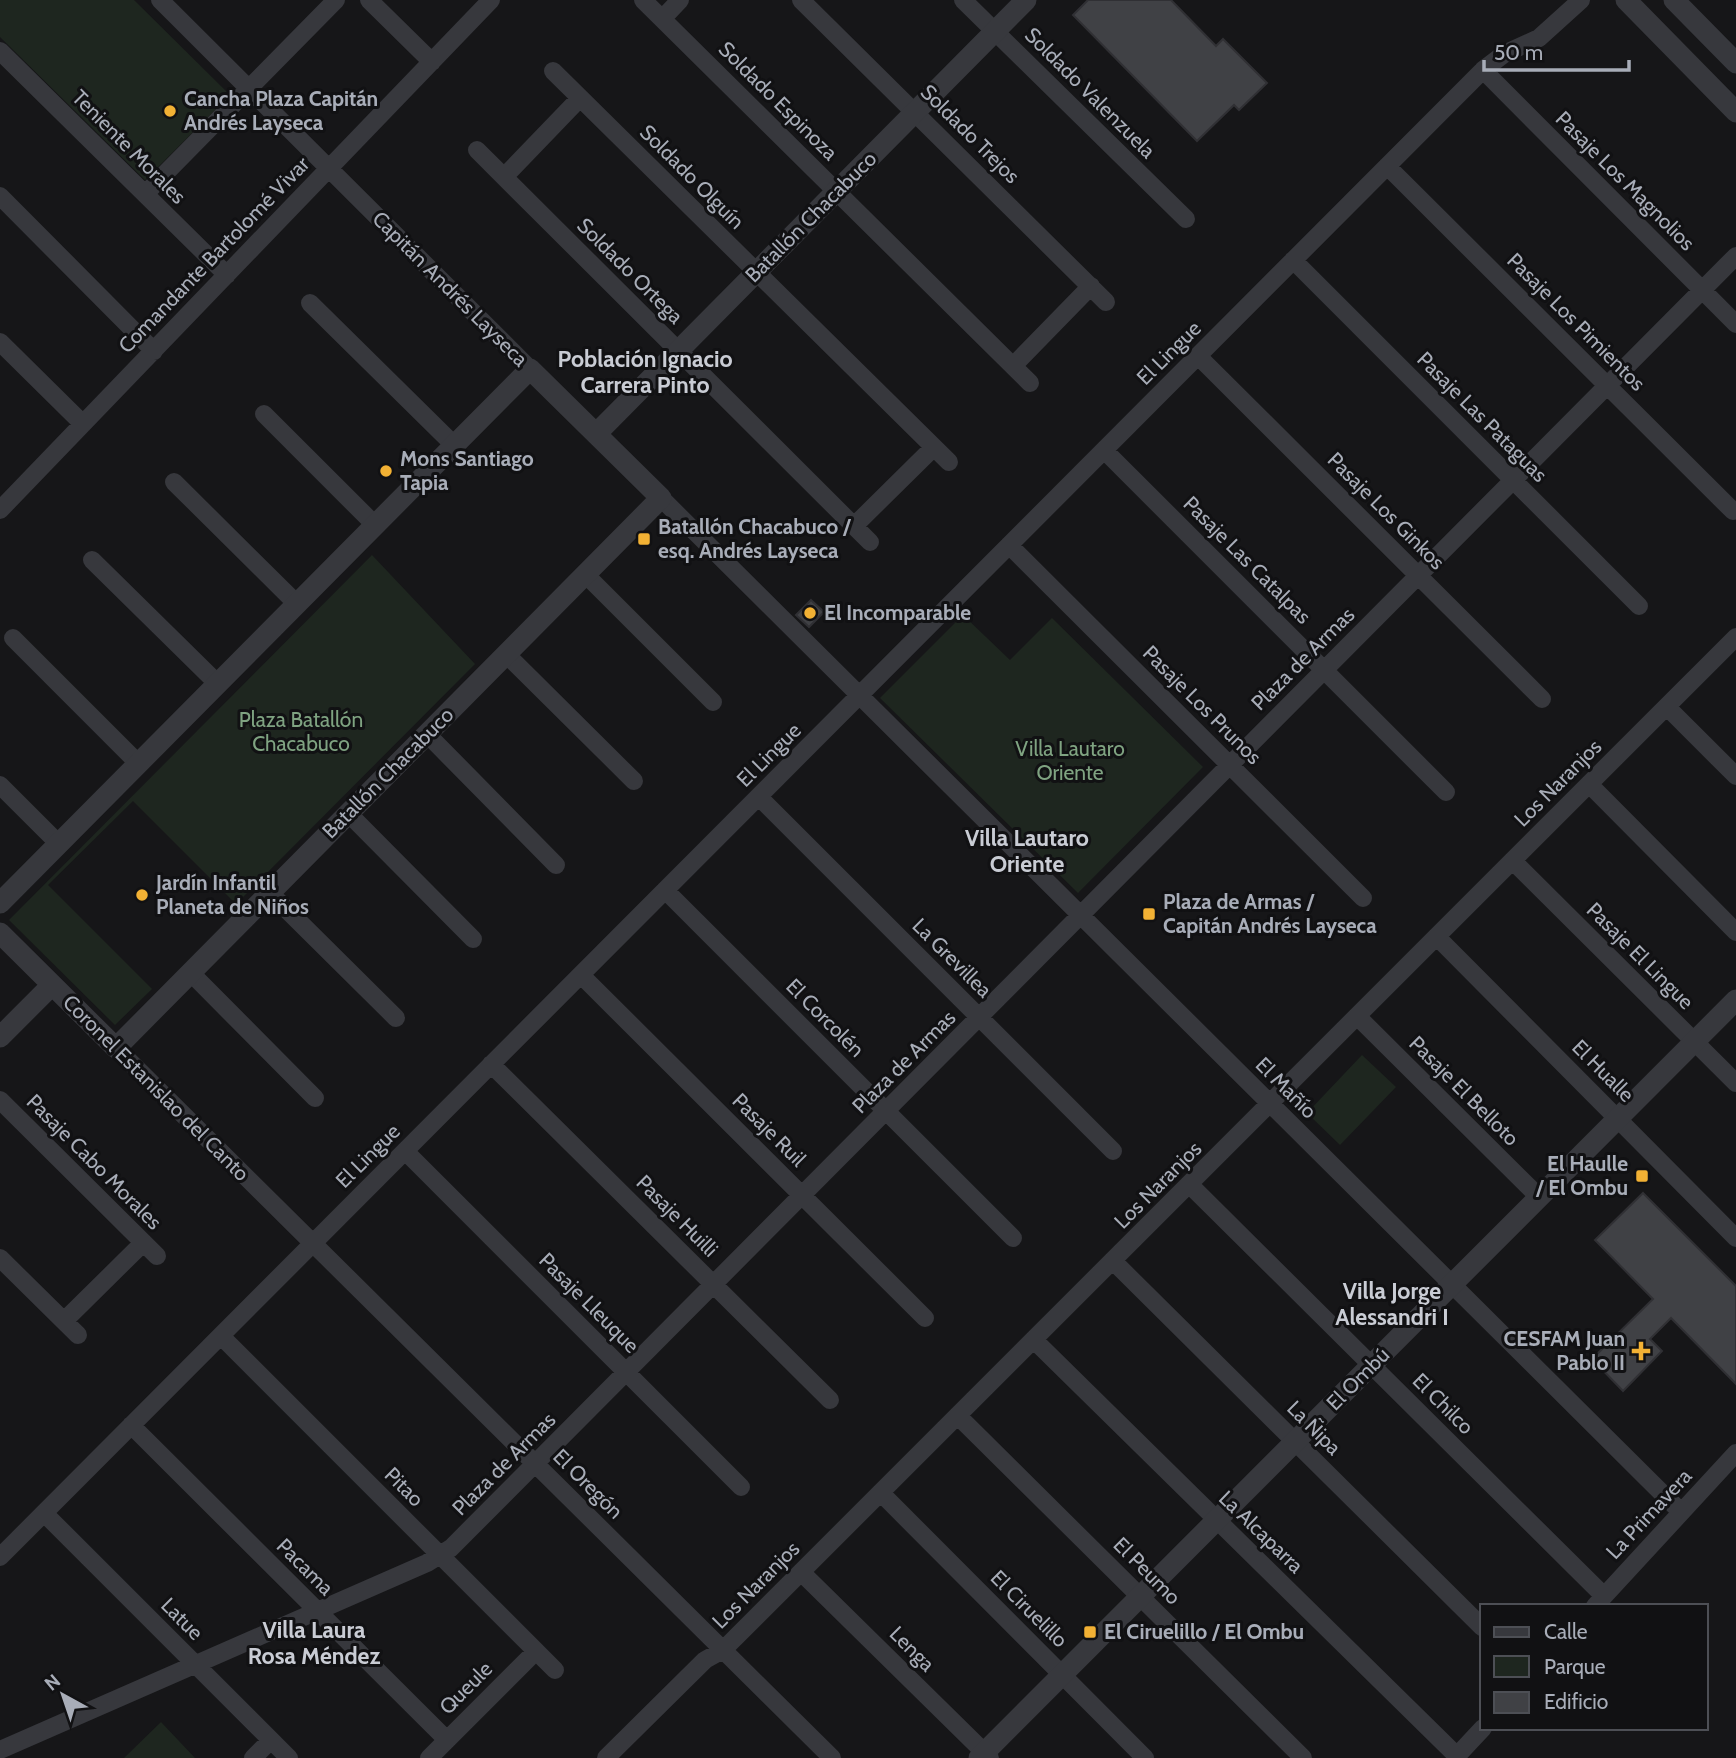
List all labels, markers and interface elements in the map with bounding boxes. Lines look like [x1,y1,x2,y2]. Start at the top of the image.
street label: Soldado Valenzuela [1020,22,1161,163]
scale bar [1484,28,1629,72]
street label: Soldado Espinoza [714,36,843,165]
text: 50 m [1494,40,1543,65]
street label: Soldado Trejos [915,79,1025,189]
street label: Teniente Morales [67,85,192,209]
place label: Cancha Plaza Capitán Andrés Layseca [184,86,378,135]
marker: Cancha Plaza Capitán Andrés Layseca [162,103,178,119]
street label: Pasaje Los Magnolios [1550,106,1700,256]
street label: Soldado Olguín [635,119,750,234]
street label: Batallón Chacabuco [740,146,881,287]
street label: Comandante Bartolomé Vivar [113,151,314,358]
street label: Capitán Andrés Layseca [367,206,533,372]
street label: Soldado Ortega [572,213,688,329]
street label: Pasaje Los Pimientos [1502,248,1651,397]
street label: El Lingue [1131,315,1206,390]
district label: Población Ignacio Carrera Pinto [557,345,733,399]
street label: Pasaje Las Pataguas [1411,346,1553,488]
place label: Mons Santiago Tapia [400,446,534,495]
street label: Pasaje Los Ginkos [1322,447,1450,575]
marker: Mons Santiago Tapia [378,463,394,479]
street label: Pasaje Las Catalpas [1178,491,1316,629]
place label: Batallón Chacabuco / esq. Andrés Layseca [658,514,852,563]
marker: Batallón Chacabuco / esq. Andrés Layseca [636,531,652,547]
place label: El Incomparable [824,600,971,625]
street label: Plaza de Armas [1246,602,1360,715]
marker: El Incomparable [802,605,818,621]
street label: Pasaje Los Prunos [1137,640,1267,770]
street label: Batallón Chacabuco [317,702,458,843]
park label: Plaza Batallón Chacabuco [239,707,363,756]
street label: El Lingue [731,717,806,792]
street label: Los Naranjos [1509,734,1607,832]
park label: Villa Lautaro Oriente [1015,736,1125,785]
district label: Villa Lautaro Oriente [965,824,1089,878]
place label: Jardín Infantil Planeta de Niños [155,870,309,919]
marker: Jardín Infantil Planeta de Niños [134,887,150,903]
place label: Plaza de Armas / Capitán Andrés Layseca [1163,889,1377,938]
street label: Pasaje El Lingue [1581,897,1699,1015]
marker: Plaza de Armas / Capitán Andrés Layseca [1141,906,1157,922]
street label: La Grevillea [908,913,997,1002]
street label: El Corcolén [781,973,870,1062]
street label: Coronel Estanislao del Canto [58,989,255,1186]
street label: Plaza de Armas [847,1005,961,1118]
street label: Pasaje El Belloto [1404,1031,1524,1151]
street label: El Hualle [1567,1034,1640,1107]
street label: El Mañío [1251,1052,1322,1123]
street label: Pasaje Ruil [727,1088,811,1172]
street label: Pasaje Cabo Morales [21,1089,167,1235]
street label: El Lingue [330,1118,405,1193]
street label: Los Naranjos [1109,1136,1207,1234]
place label: El Haulle / El Ombu [1535,1151,1628,1200]
marker: El Haulle / El Ombu [1634,1168,1650,1184]
street label: Pasaje Huilli [631,1170,723,1262]
street label: Pasaje Lleuque [533,1247,645,1359]
district label: Villa Jorge Alessandri I [1335,1277,1449,1331]
place label: CESFAM Juan Pablo II [1504,1326,1625,1375]
marker: CESFAM Juan Pablo II [1631,1341,1651,1361]
street label: El Ombú [1321,1342,1394,1415]
street label: El Chilco [1408,1368,1479,1439]
street label: La Ñipa [1282,1395,1347,1460]
street label: Plaza de Armas [447,1407,561,1520]
street label: El Oregón [548,1444,628,1524]
street label: Pitao [380,1462,429,1511]
street label: La Primavera [1601,1464,1697,1564]
street label: La Alcaparra [1214,1485,1309,1578]
street label: El Peumo [1109,1532,1186,1609]
street label: Pacama [272,1533,339,1600]
street label: Los Naranjos [707,1536,805,1634]
street label: El Ciruelillo [986,1565,1073,1652]
street label: Latue [156,1592,209,1645]
legend [1480,1604,1708,1730]
district label: Villa Laura Rosa Méndez [248,1616,380,1670]
place label: El Ciruelillo / El Ombu [1104,1619,1304,1644]
text: Calle [1544,1619,1588,1644]
street label: Lenga [885,1621,940,1676]
marker: El Ciruelillo / El Ombu [1082,1624,1098,1640]
text: Parque [1544,1654,1606,1679]
street label: Queule [434,1656,497,1719]
north arrow [28,1660,98,1730]
text: N [40,1669,65,1695]
text: Edificio [1544,1689,1608,1714]

